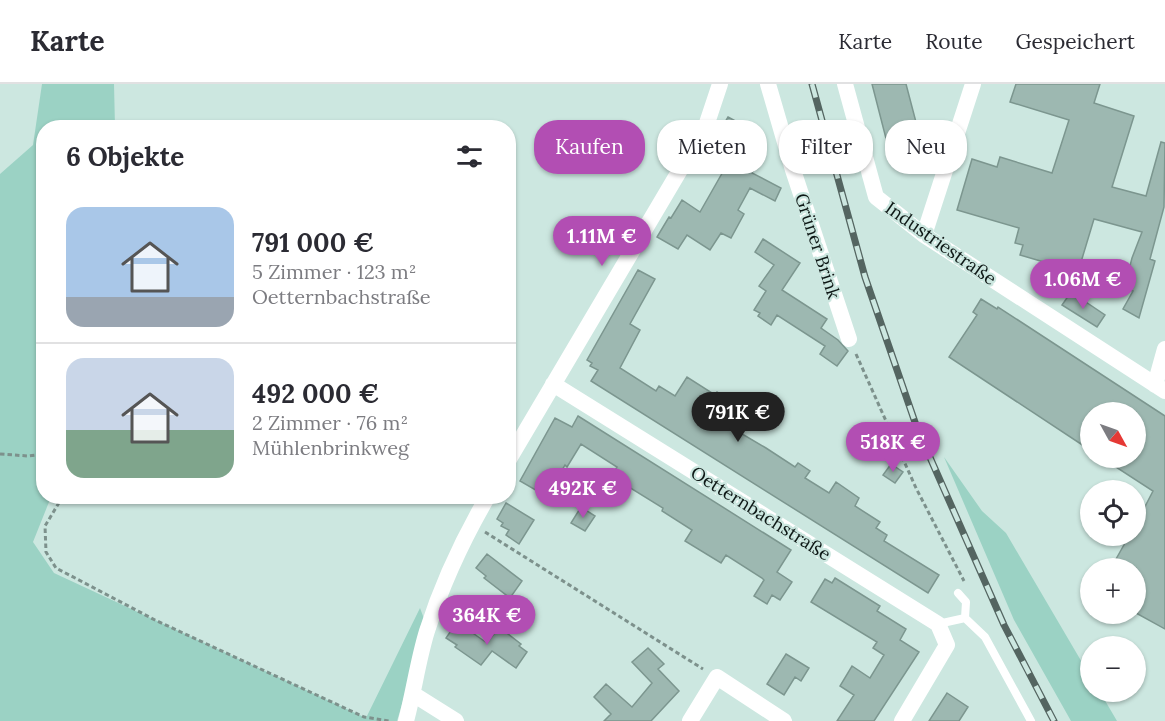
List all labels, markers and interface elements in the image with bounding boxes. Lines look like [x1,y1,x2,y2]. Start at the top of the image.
text: Karte [30,23,105,59]
text: Karte [838,28,892,55]
text: Route [925,28,983,55]
text: Gespeichert [1016,28,1135,55]
chip: Kaufen [534,120,645,174]
chip: Mieten [657,120,767,174]
chip: Filter [779,120,873,174]
chip: Neu [885,120,967,174]
text: 6 Objekte [66,140,184,173]
icon: filters [453,140,486,173]
street label: Grüner Brink [790,190,846,302]
street label: Industriestraße [881,196,1001,290]
pin: 1.11M € [547,216,657,267]
text: 1.11M € [567,223,637,248]
text: 791 000 € [252,226,374,259]
icon: home [114,231,186,303]
text: 5 Zimmer · 123 m² [252,259,416,284]
pin: 1.06M € [1028,259,1138,310]
text: 1.06M € [1044,266,1122,291]
text: Oetternbachstraße [252,284,431,309]
text: 492 000 € [252,377,379,410]
icon: home [114,382,186,454]
pin: 791K € [689,392,787,443]
text: 791K € [706,399,770,424]
north arrow [1080,402,1146,468]
map controls [1080,402,1146,702]
text: 2 Zimmer · 76 m² [252,410,408,435]
pin: 518K € [844,422,942,473]
text: 518K € [860,429,926,454]
text: Mühlenbrinkweg [252,435,409,460]
street label: Oetternbachstraße [687,461,835,565]
pin: 492K € [534,468,632,519]
text: 492K € [549,475,617,500]
button: locate [1080,480,1146,546]
button: + [1080,558,1146,624]
pin: 364K € [438,595,536,646]
text: 364K € [452,602,522,627]
button: − [1080,636,1146,702]

